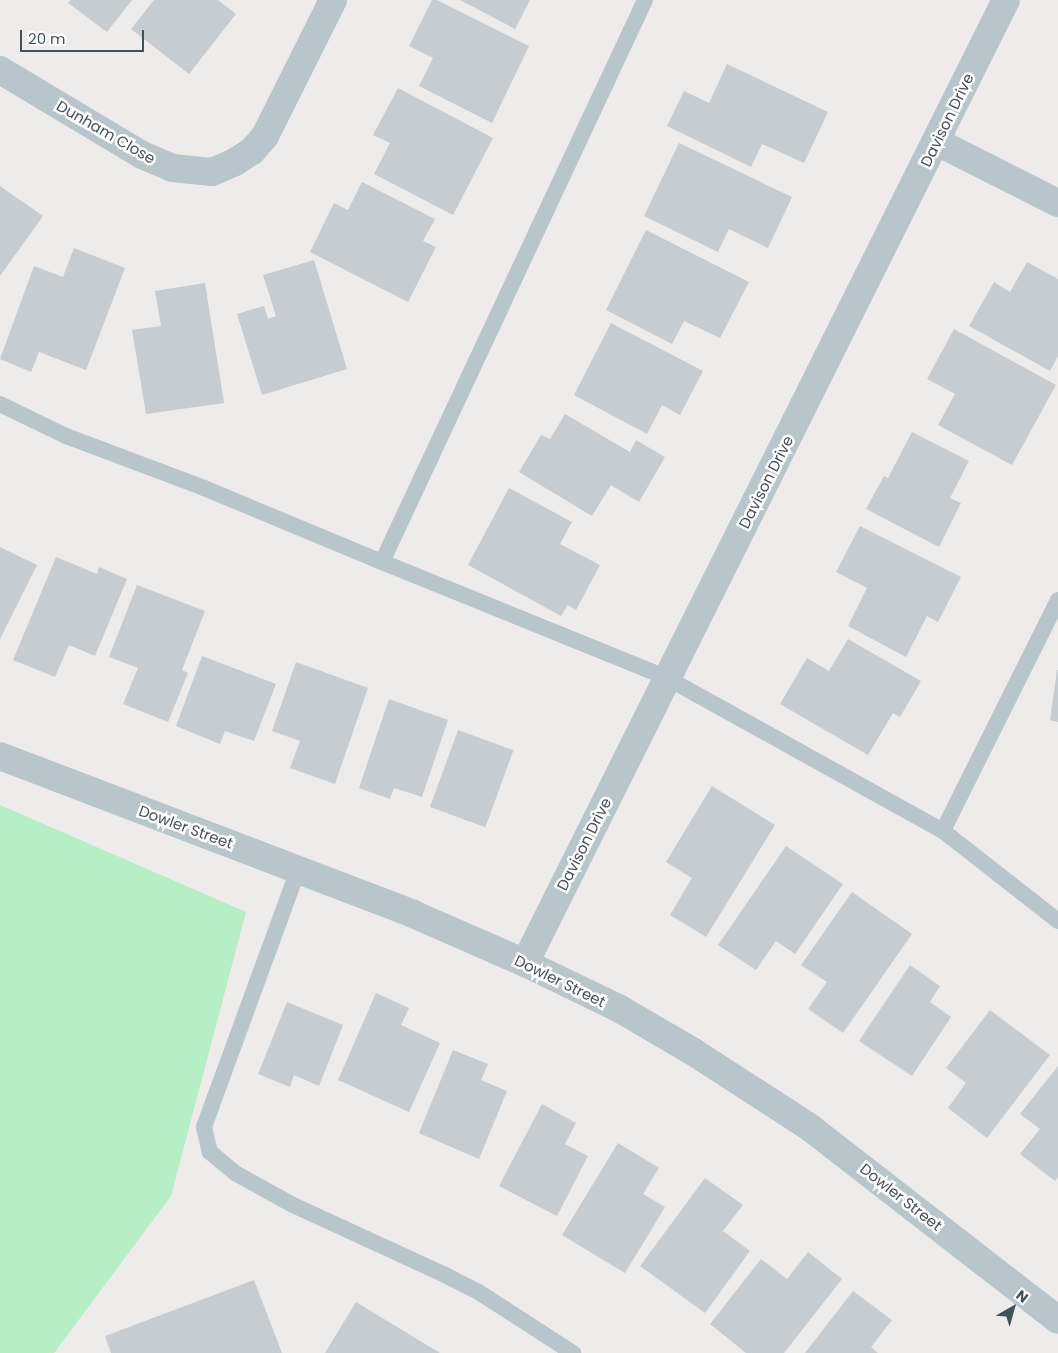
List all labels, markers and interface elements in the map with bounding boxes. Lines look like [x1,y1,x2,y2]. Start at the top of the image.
scale bar [22,20,146,52]
text: 20 m [28,28,66,49]
street label: Davison Drive [917,70,977,170]
street label: Dunham Close [53,96,159,168]
street label: Davison Drive [735,433,797,531]
street label: Davison Drive [553,795,615,893]
street label: Dowler Street [136,802,236,852]
street label: Dowler Street [512,951,608,1011]
street label: Dowler Street [856,1159,946,1235]
north arrow [988,1283,1038,1333]
text: N [1012,1285,1033,1307]

